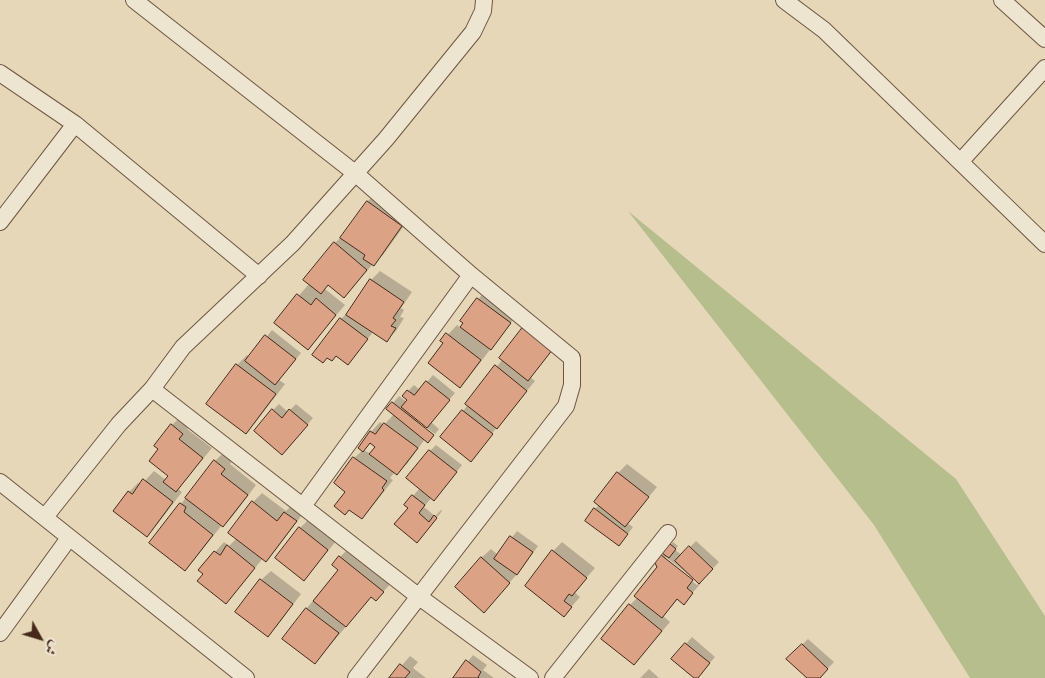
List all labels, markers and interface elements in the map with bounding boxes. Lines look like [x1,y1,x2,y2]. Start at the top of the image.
north arrow [15,613,65,663]
text: ش [41,637,63,658]

